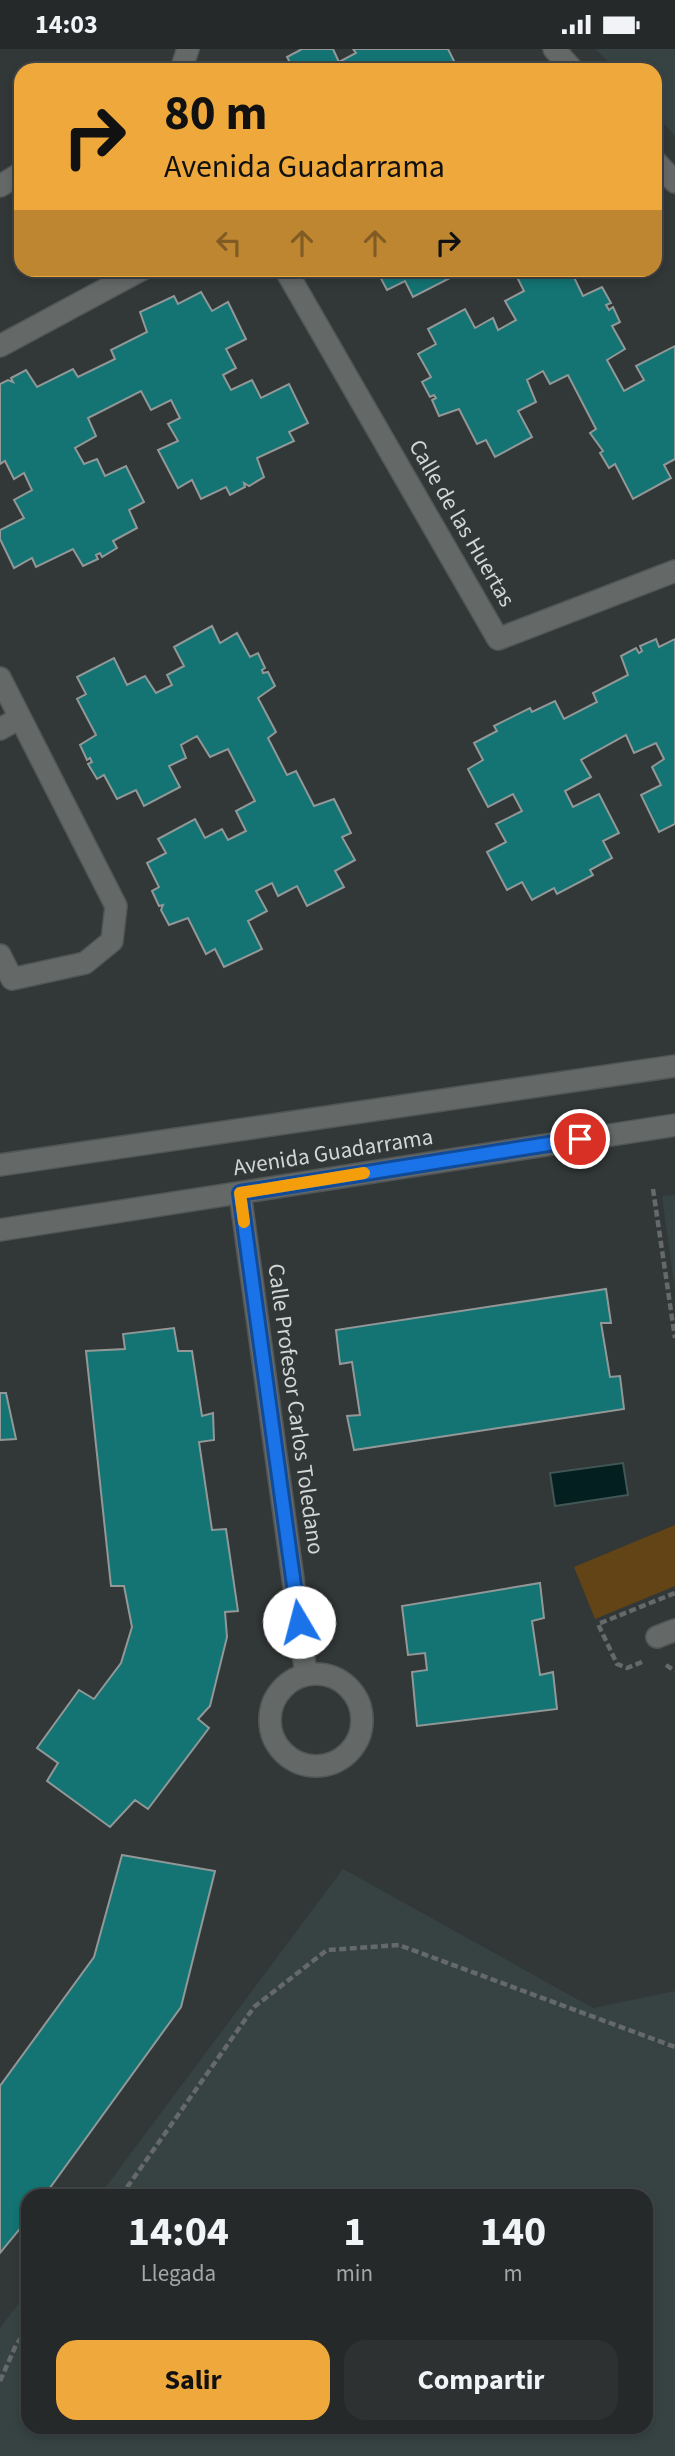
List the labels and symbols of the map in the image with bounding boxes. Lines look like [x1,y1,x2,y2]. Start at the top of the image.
street label: Calle de las Huertas [401,433,523,613]
pin [550,1109,610,1169]
street label: Avenida Guadarrama [231,1120,435,1184]
street label: Calle Profesor Carlos Toledano [259,1261,333,1557]
position arrow [262,1585,336,1659]

